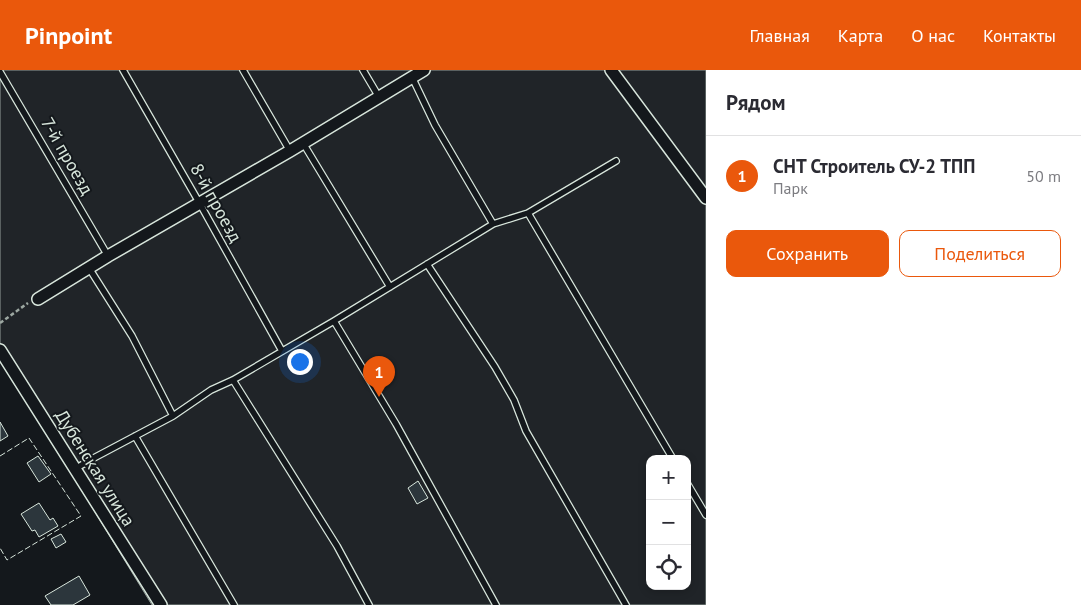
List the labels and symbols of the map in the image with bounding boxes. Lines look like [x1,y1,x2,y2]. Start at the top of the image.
street label: 7-й проезд [36,113,99,199]
street label: 8-й проезд [185,159,248,247]
your location [287,349,313,375]
pin: 1 [363,356,395,397]
street label: Дубенская улица [50,405,140,530]

